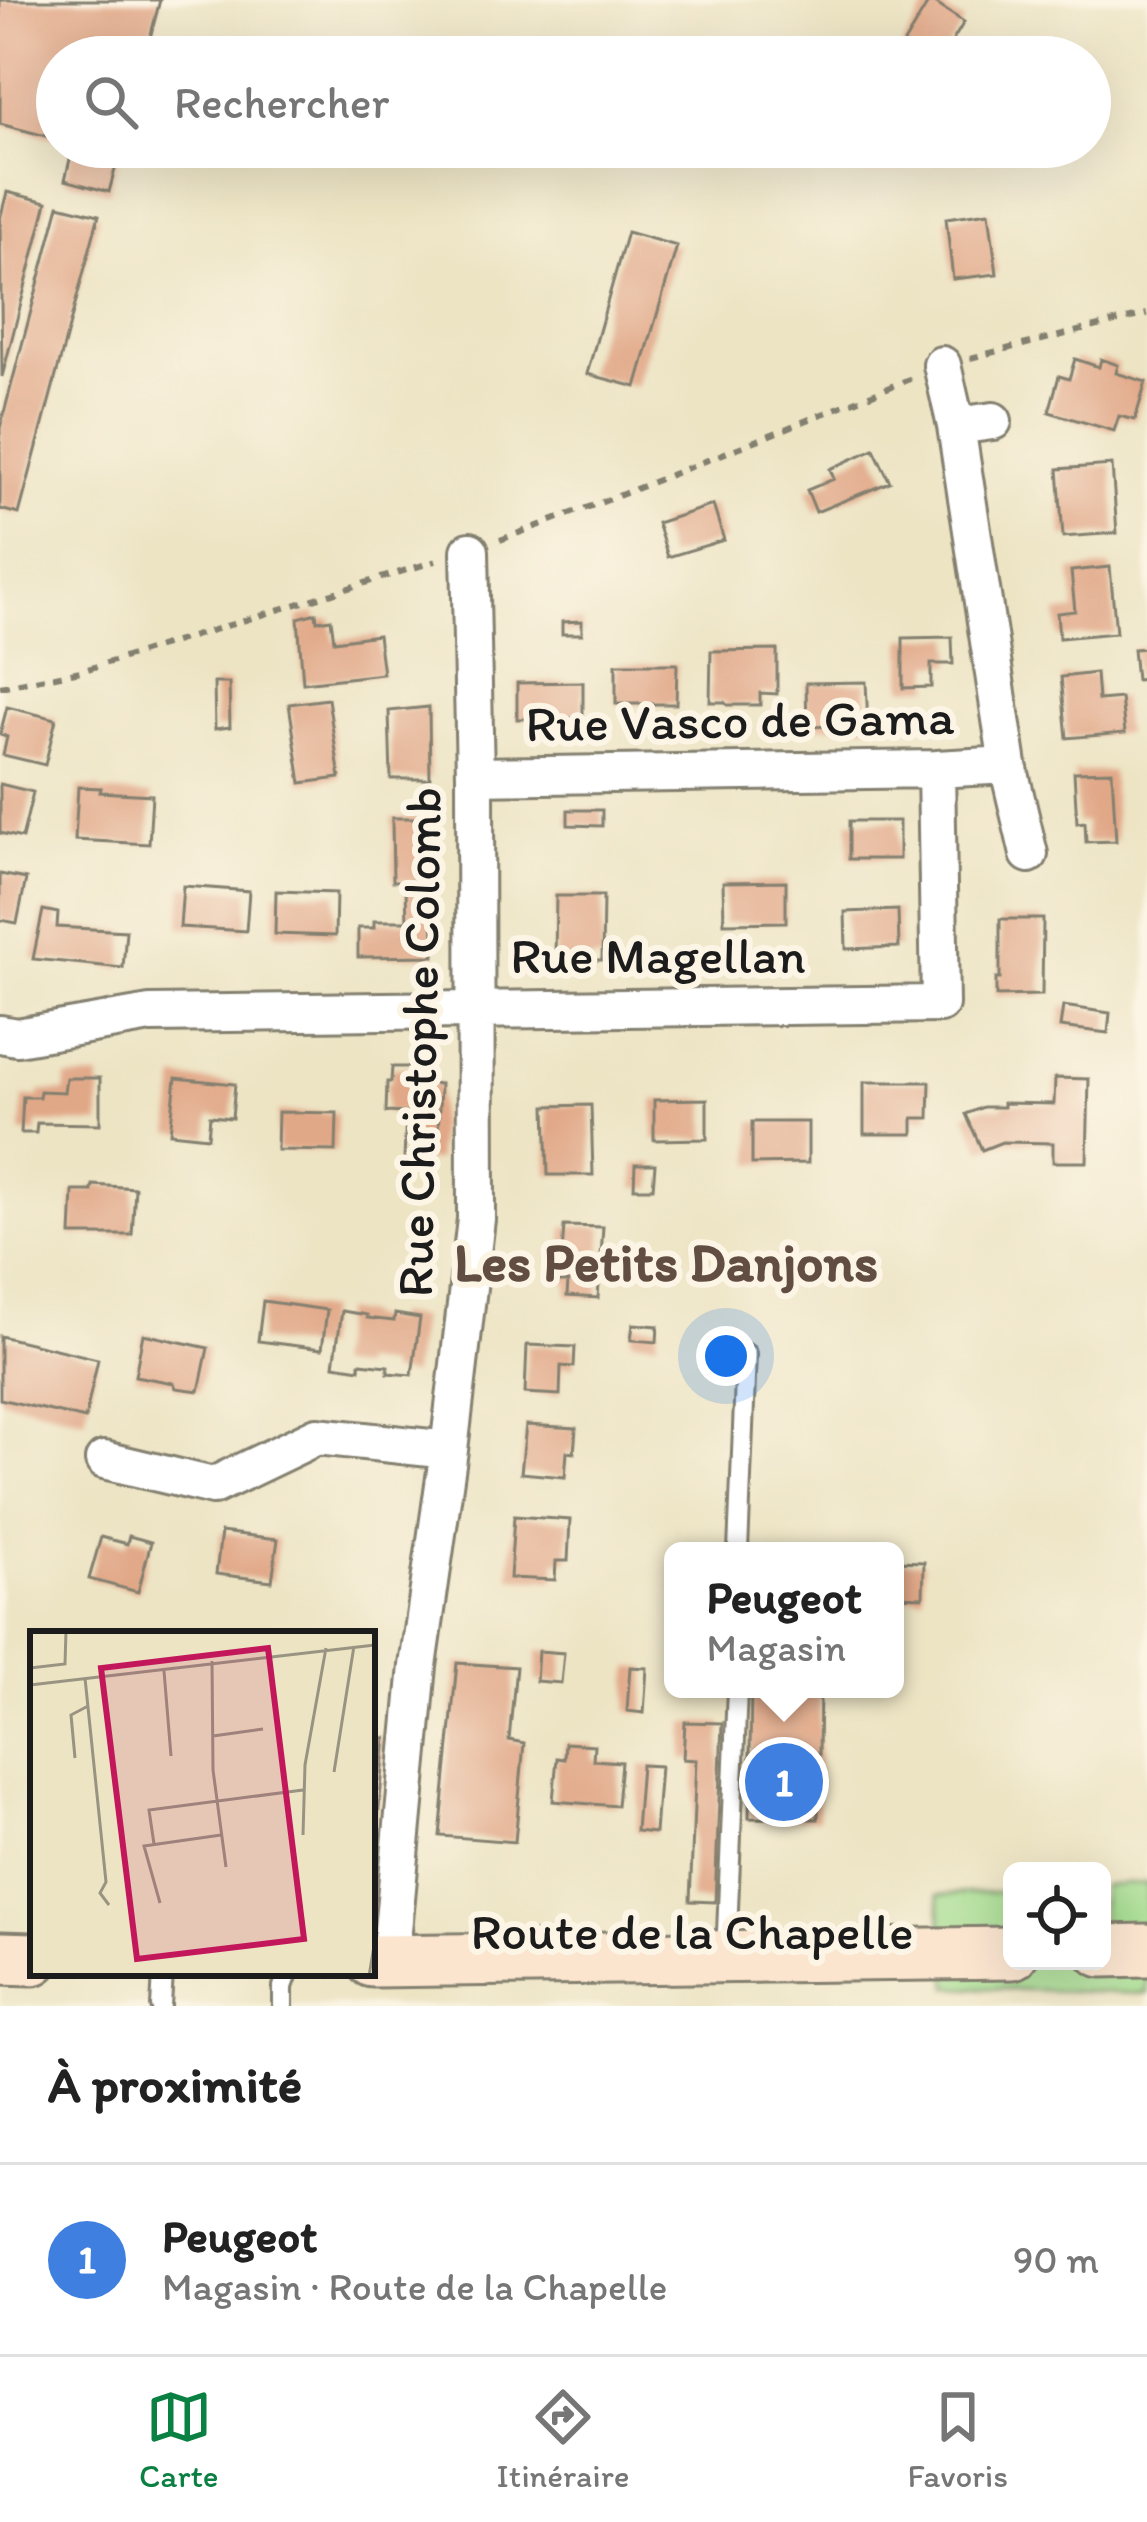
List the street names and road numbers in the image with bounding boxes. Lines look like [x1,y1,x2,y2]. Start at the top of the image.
street label: Rue Vasco de Gama [525,686,955,754]
street label: Rue Christophe Colomb [384,786,454,1298]
street label: Rue Magellan [510,925,806,986]
street label: Route de la Chapelle [470,1901,914,1962]

